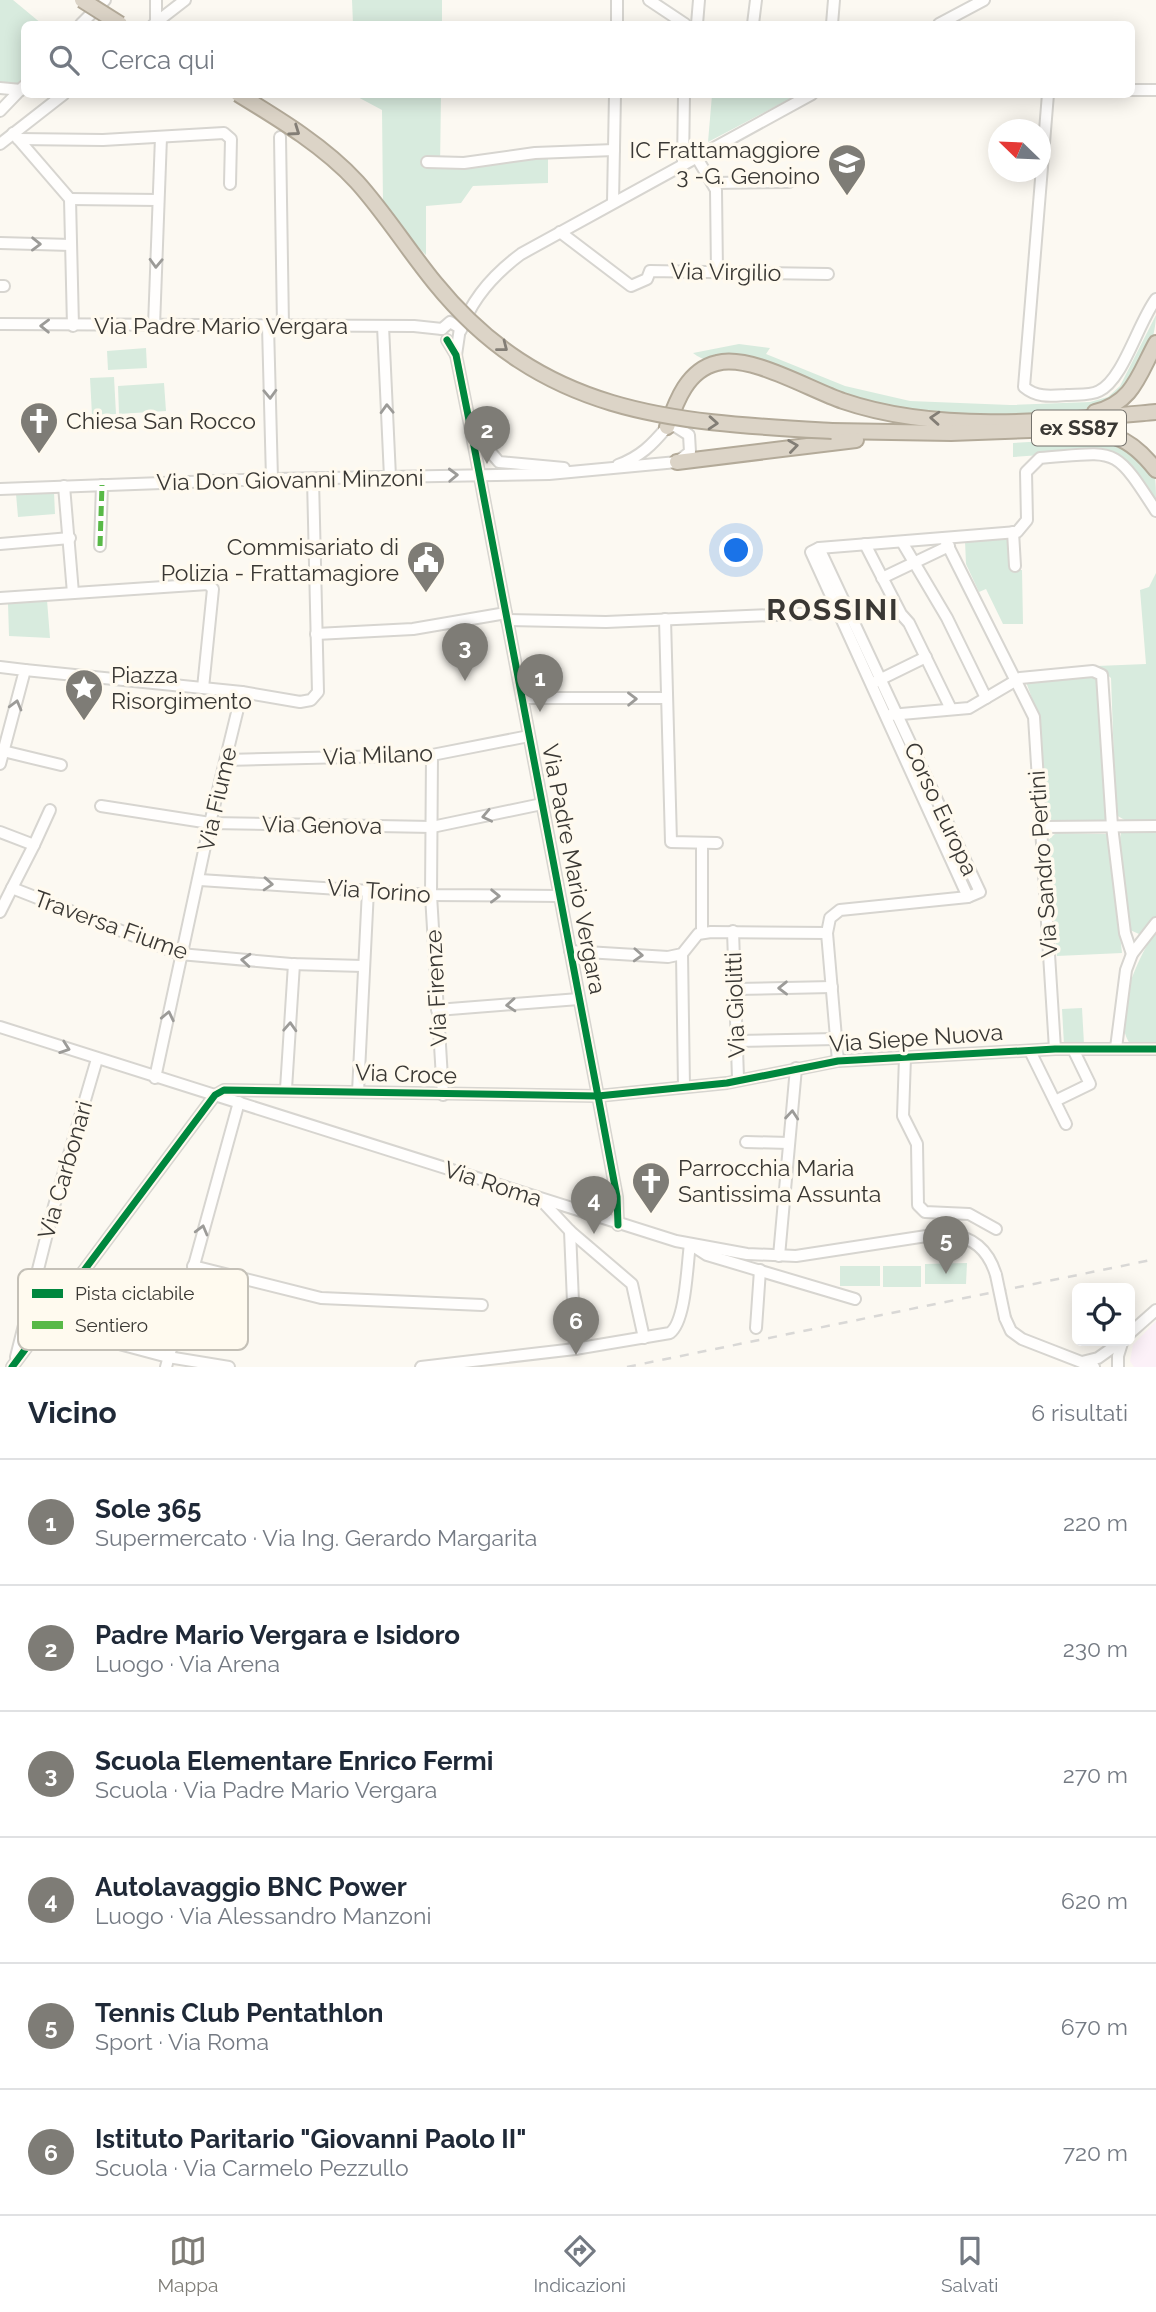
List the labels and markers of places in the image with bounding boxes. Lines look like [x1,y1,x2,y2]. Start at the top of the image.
place label: IC Frattamaggiore 3 -G. Genoino [630,136,820,189]
school or university icon: IC Frattamaggiore 3 -G. Genoino [826,142,868,197]
church icon: Chiesa San Rocco [18,400,60,455]
pin: 2 [464,406,510,464]
place label: Chiesa San Rocco [66,407,256,434]
place label: Commisariato di Polizia - Frattamagiore [161,533,399,586]
public building icon: Commisariato di Polizia - Frattamagiore [405,539,447,594]
pin: 3 [442,623,488,681]
pin: 1 [517,654,563,712]
place label: Piazza Risorgimento [111,661,252,714]
place icon: Piazza Risorgimento [63,667,105,722]
place label: Parrocchia Maria Santissima Assunta [678,1154,881,1207]
church icon: Parrocchia Maria Santissima Assunta [630,1160,672,1215]
pin: 4 [571,1176,617,1234]
pin: 5 [923,1216,969,1274]
pin: 6 [553,1297,599,1355]

